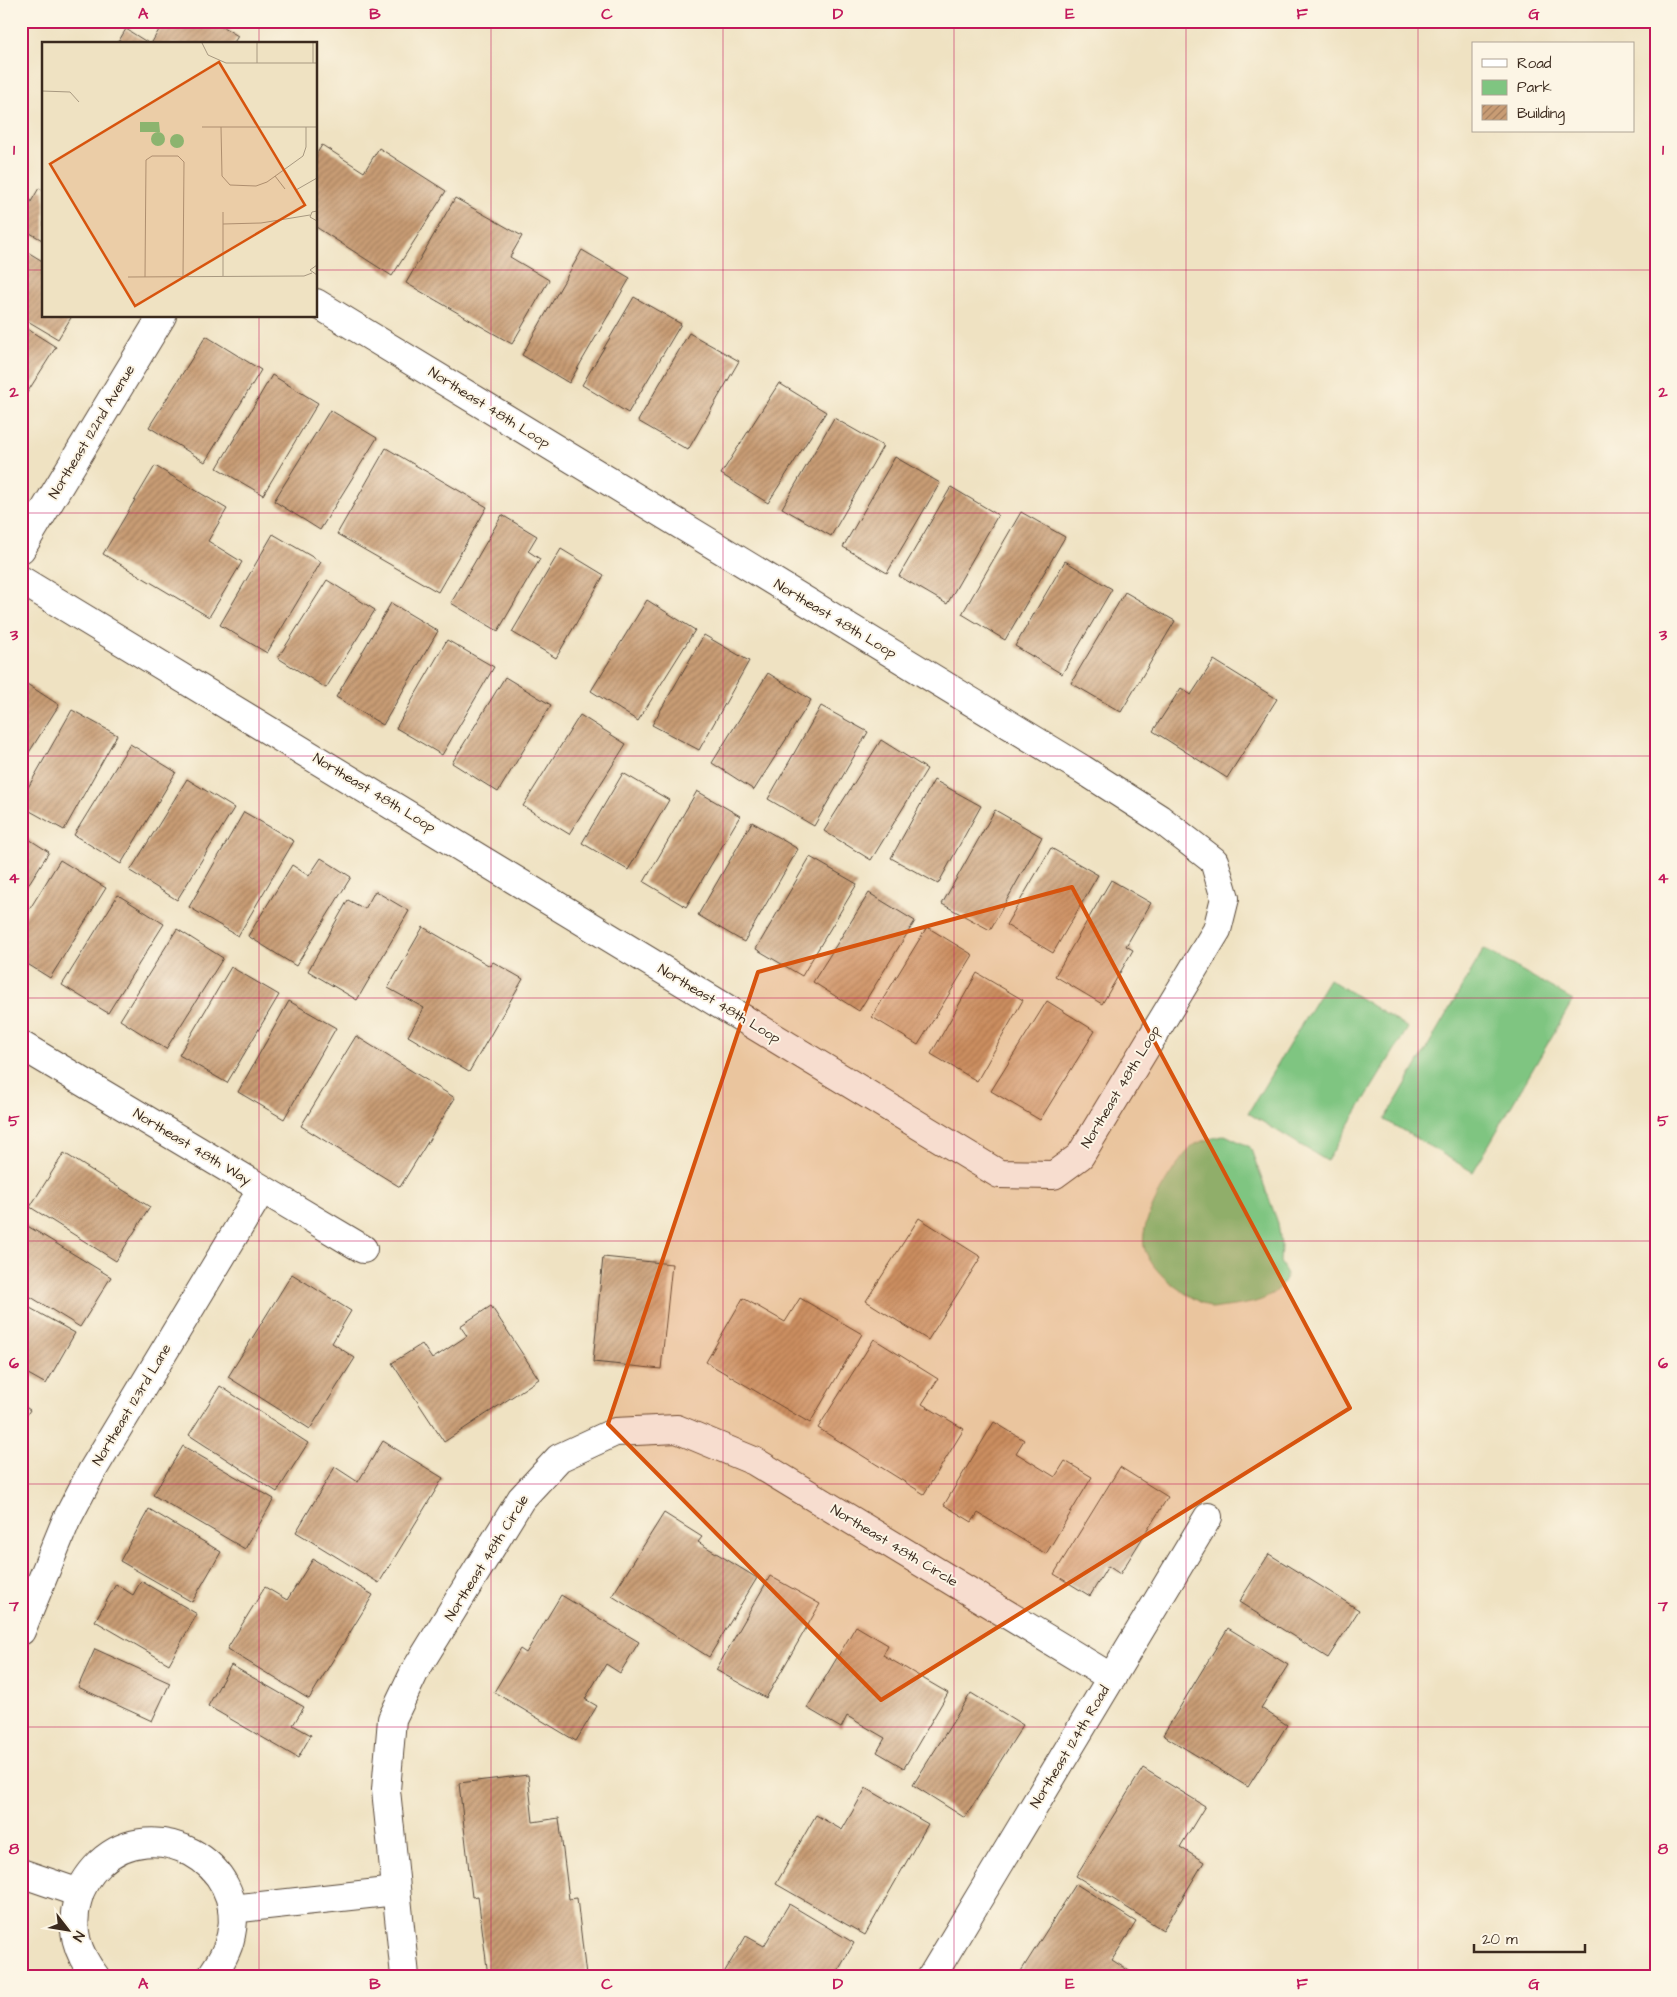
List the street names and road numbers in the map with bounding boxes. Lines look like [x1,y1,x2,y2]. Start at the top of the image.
street label: Northeast 122nd Avenue [44,361,140,503]
street label: Northeast 48th Loop [424,362,554,454]
street label: Northeast 48th Loop [770,574,900,664]
street label: Northeast 48th Loop [309,748,439,838]
street label: Northeast 48th Loop [654,959,784,1049]
street label: Northeast 48th Loop [1076,1022,1166,1152]
street label: Northeast 48th Way [129,1104,255,1190]
street label: Northeast 123rd Lane [88,1340,177,1470]
street label: Northeast 48th Circle [440,1491,534,1625]
street label: Northeast 48th Circle [827,1500,962,1592]
street label: Northeast 124th Road [1025,1682,1115,1812]

